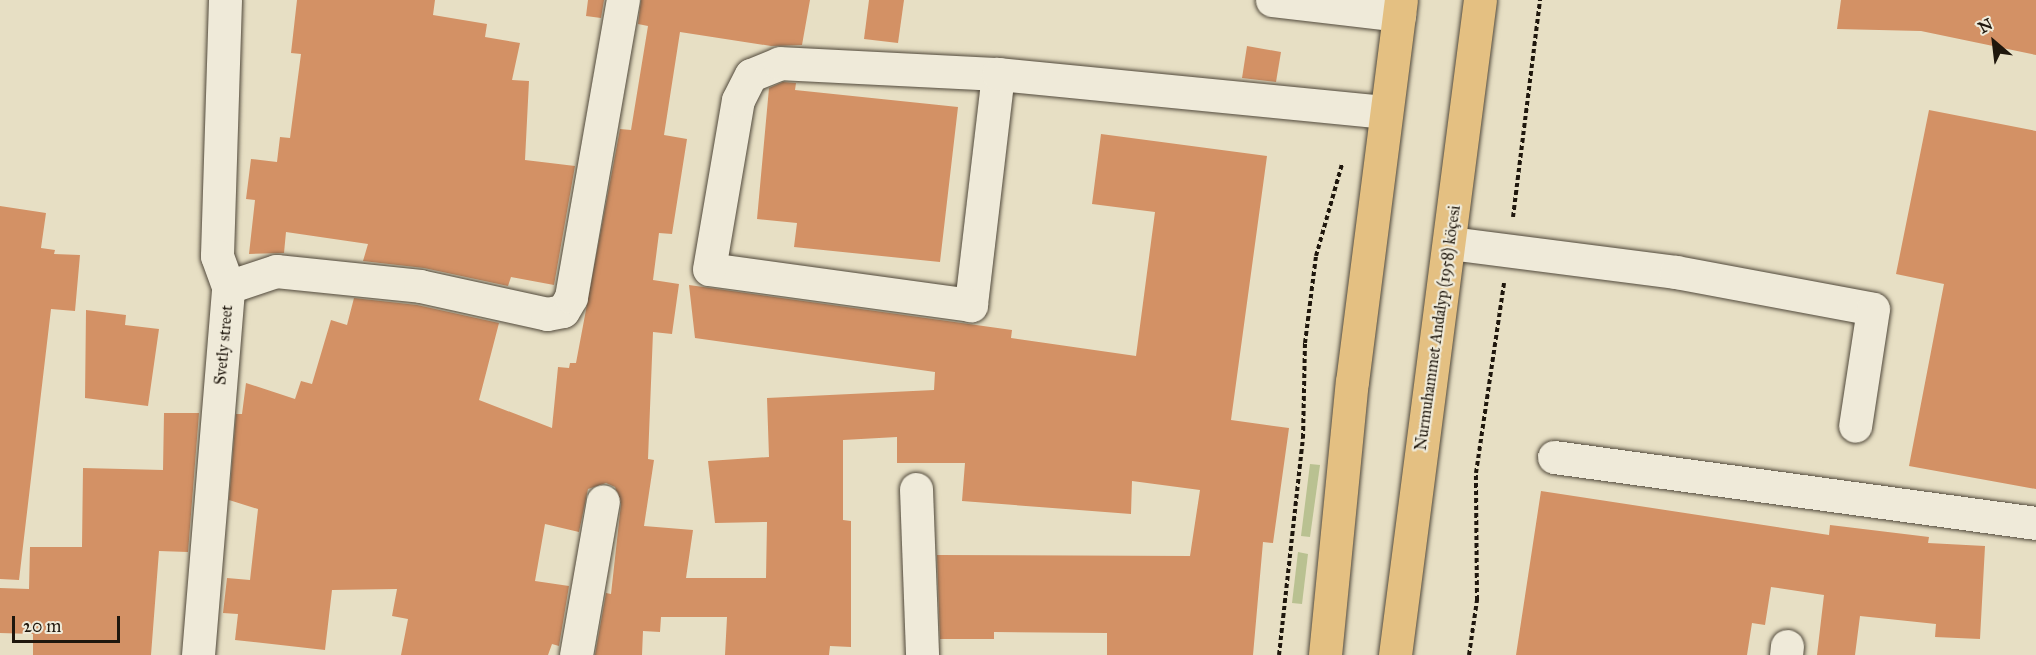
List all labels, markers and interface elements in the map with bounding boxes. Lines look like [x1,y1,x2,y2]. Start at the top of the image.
north arrow [1964,12,2024,72]
text: N [1975,14,1996,37]
street label: Nurmuhammet Andalyp (1958) köçesi [1411,204,1465,452]
street label: Svetly street [211,304,237,386]
scale bar [15,604,123,642]
text: 20 m [23,615,61,637]

